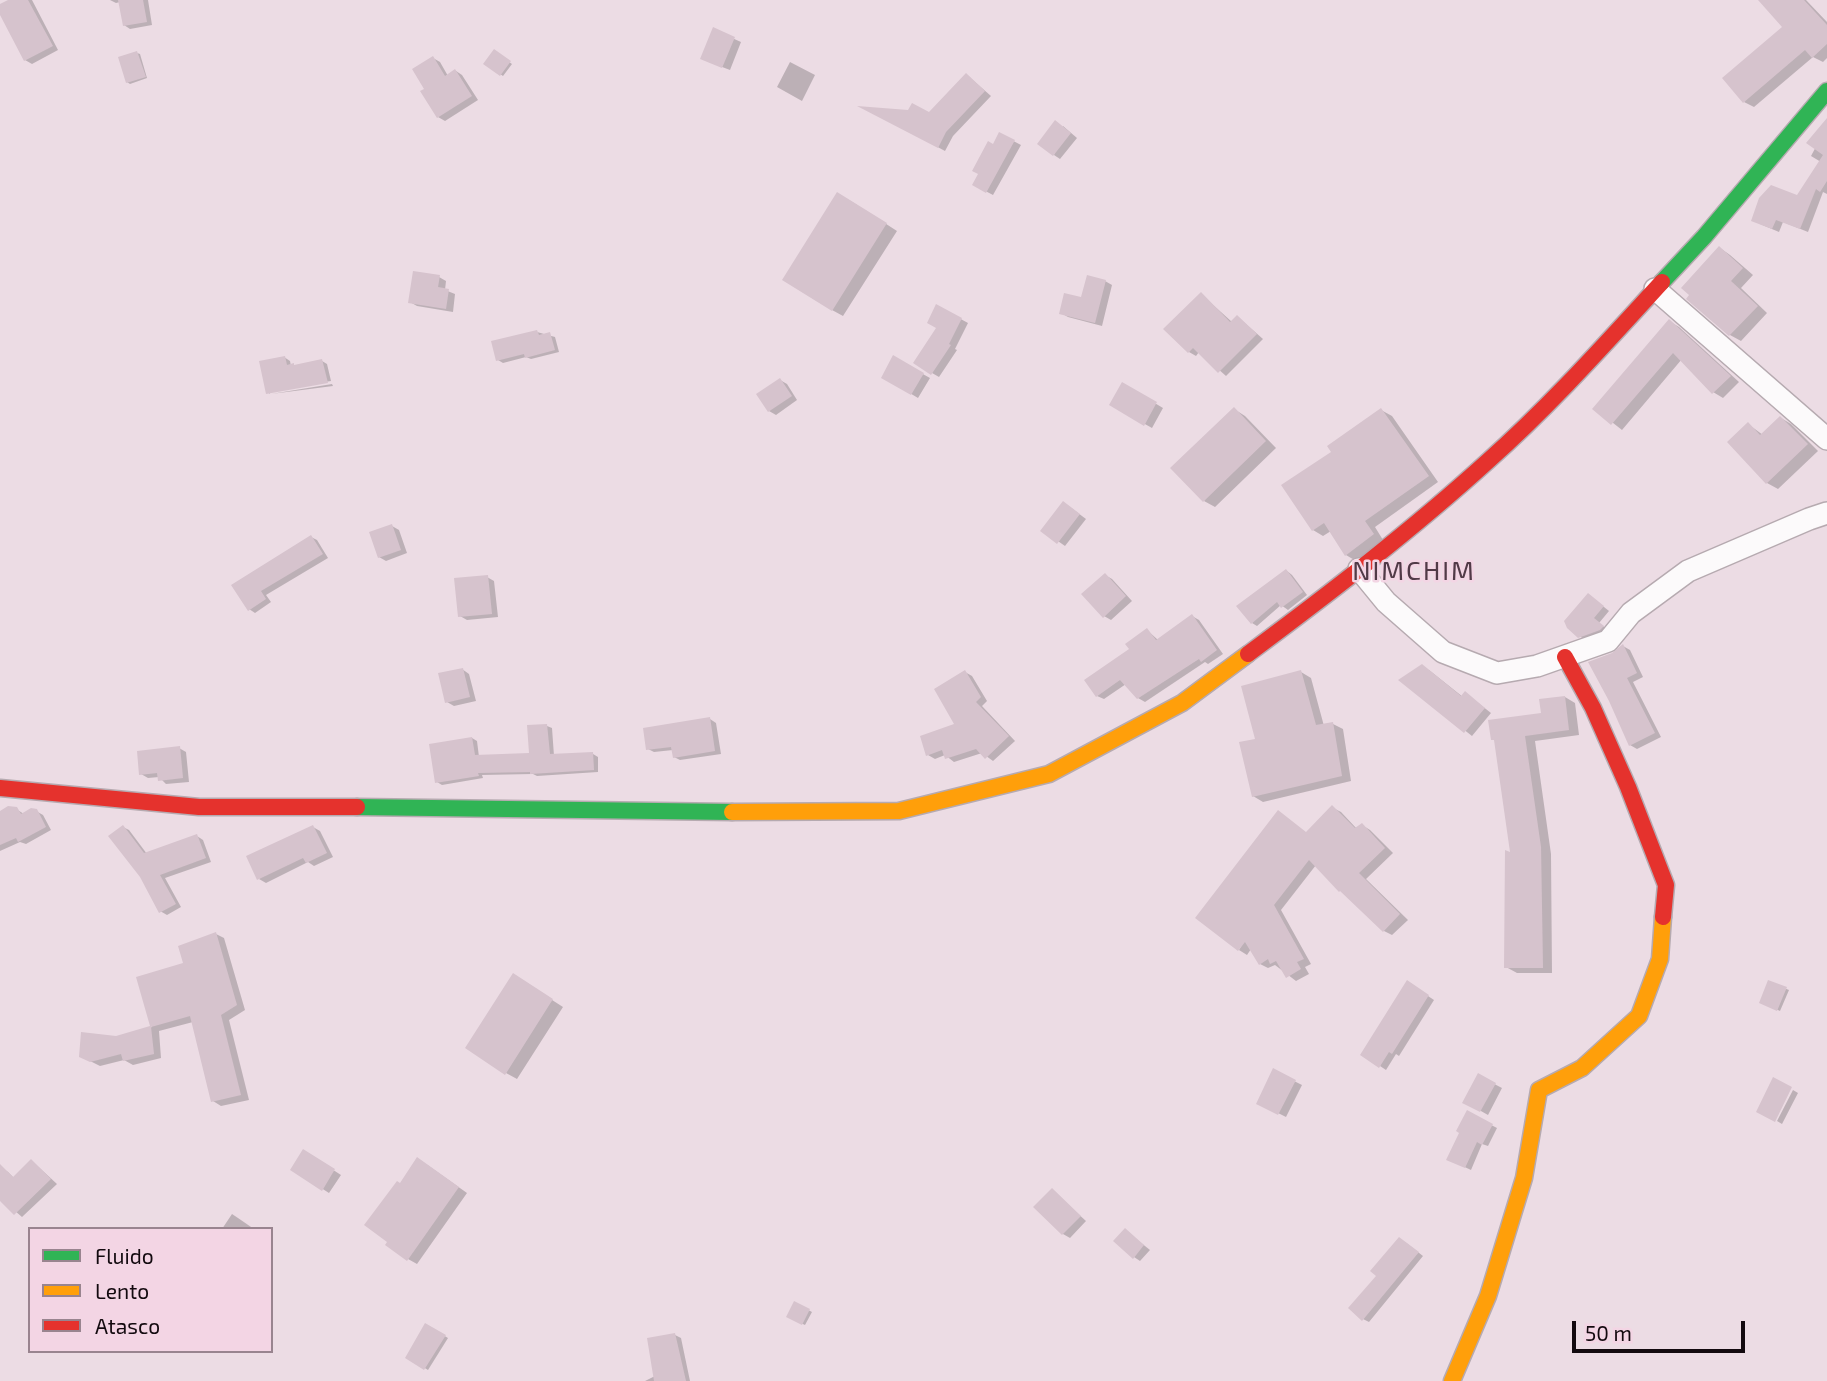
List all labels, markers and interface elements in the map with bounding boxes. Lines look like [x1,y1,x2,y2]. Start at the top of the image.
district label: NIMCHIM [1353,555,1475,587]
legend [28,1227,273,1353]
text: Fluido [95,1243,154,1268]
text: Lento [95,1278,149,1303]
scale bar [1575,1308,1748,1352]
text: Atasco [95,1313,160,1338]
text: 50 m [1585,1320,1632,1345]

